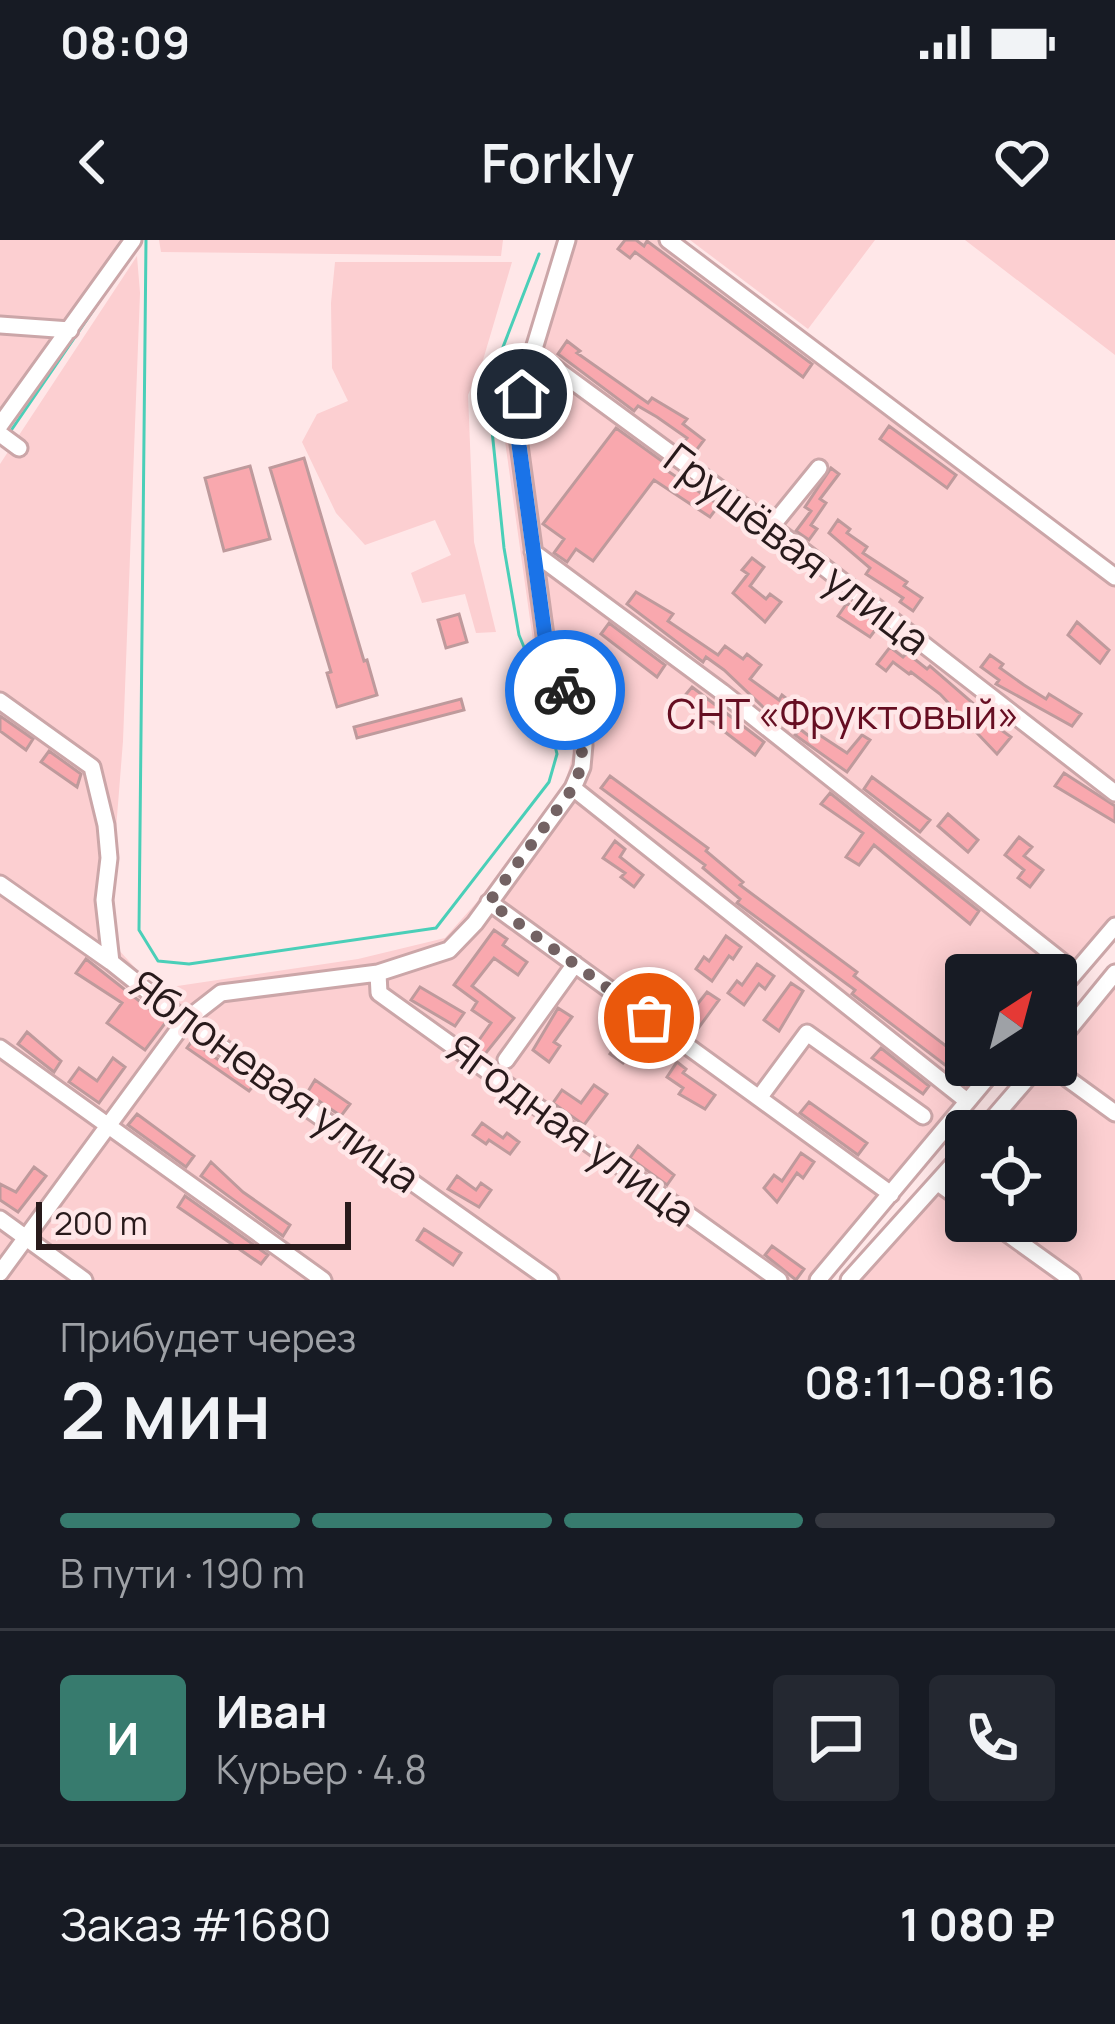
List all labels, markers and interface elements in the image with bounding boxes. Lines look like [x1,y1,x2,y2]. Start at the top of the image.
text: 08:09 [60,11,190,73]
text: Forkly [481,125,634,199]
icon: back [60,129,126,195]
icon: heart [989,129,1055,195]
pin [471,343,573,445]
icon: home [489,361,555,427]
street label: Грушёвая улица [653,429,942,667]
courier [505,630,625,750]
icon: bike [532,657,598,723]
park label: СНТ «Фруктовый» [666,684,1020,742]
north arrow [945,954,1077,1086]
map controls [945,954,1077,1242]
street label: Яблоневая улица [119,955,432,1205]
pin [598,967,700,1069]
icon: bag [616,985,682,1051]
street label: Ягодная улица [436,1019,708,1239]
button: locate [945,1110,1077,1242]
scale bar [36,1196,351,1249]
text: 200 m [54,1200,148,1245]
text: Прибудет через [60,1310,356,1364]
text: 08:11–08:16 [804,1351,1055,1413]
text: 2 мин [60,1356,271,1462]
text: В пути · 190 m [60,1546,305,1600]
button: chat [773,1675,899,1801]
button: phone [929,1675,1055,1801]
text: Иван [216,1680,327,1742]
text: И [107,1707,139,1769]
text: Курьер · 4.8 [216,1742,427,1796]
text: Заказ #1680 [60,1893,331,1955]
text: 1 080 ₽ [900,1893,1055,1955]

